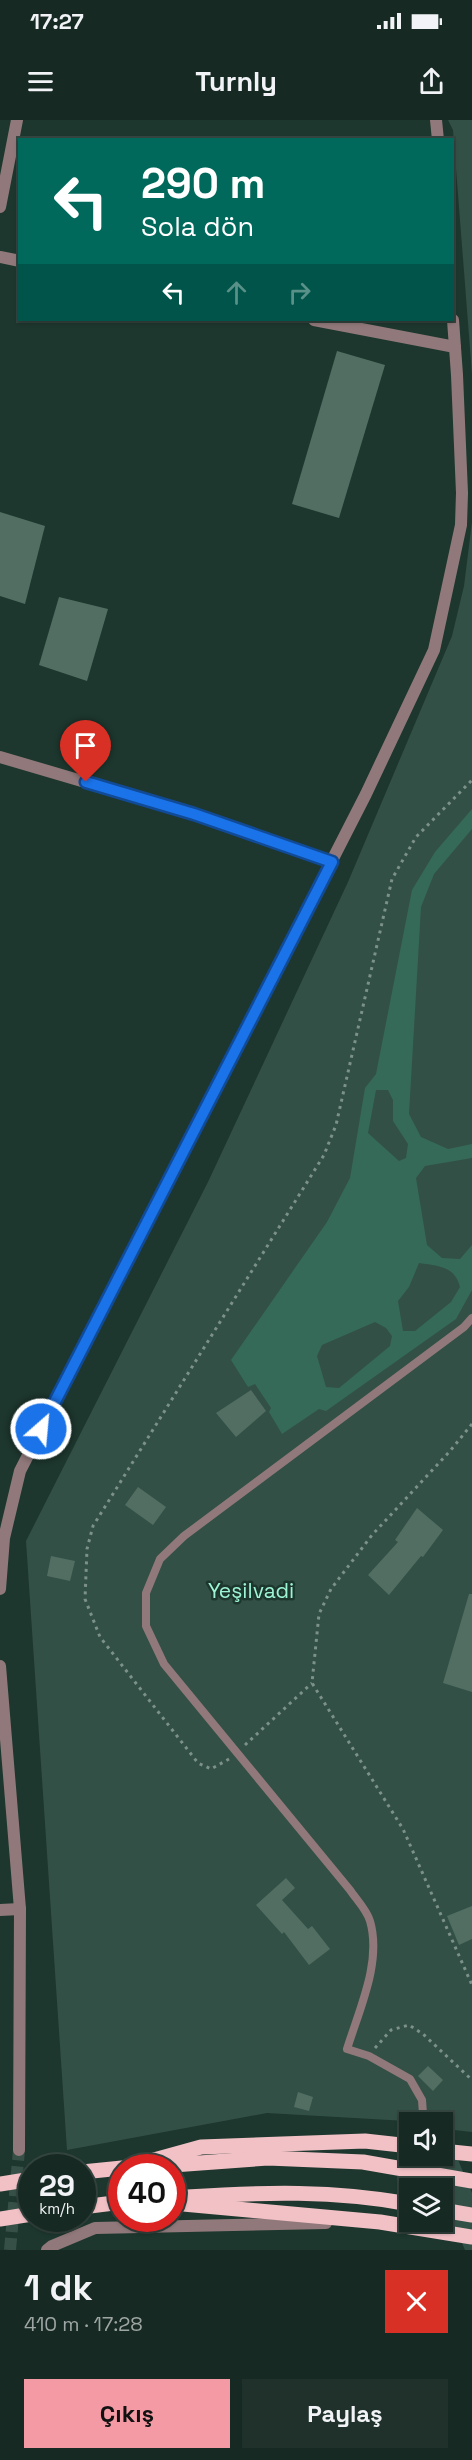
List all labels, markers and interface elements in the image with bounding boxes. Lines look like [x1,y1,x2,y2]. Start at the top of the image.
text: 17:27 [30,7,84,35]
text: Turnly [195,64,277,99]
icon: menu [24,65,57,98]
icon: share [415,65,448,98]
text: 290 m [141,157,266,210]
icon: left [42,162,120,240]
text: Sola dön [141,209,254,244]
icon: left [157,276,190,309]
icon: ahead [220,276,253,309]
icon: right [283,276,316,309]
pin [60,720,111,782]
icon: arrive [69,729,102,762]
position arrow [9,1397,73,1461]
park label: Yeşilvadi [208,1577,294,1604]
map controls [399,2112,453,2232]
button: sound [399,2112,453,2166]
speed limit sign: 40 [108,2154,186,2232]
text: 29 [39,2166,75,2205]
button: layers [399,2178,453,2232]
text: km/h [39,2199,75,2218]
text: 1 dk [24,2265,93,2311]
button: close [385,2270,448,2333]
text: 410 m · 17:28 [24,2311,143,2337]
button: Çıkış [24,2379,230,2448]
button: Paylaş [242,2379,448,2448]

